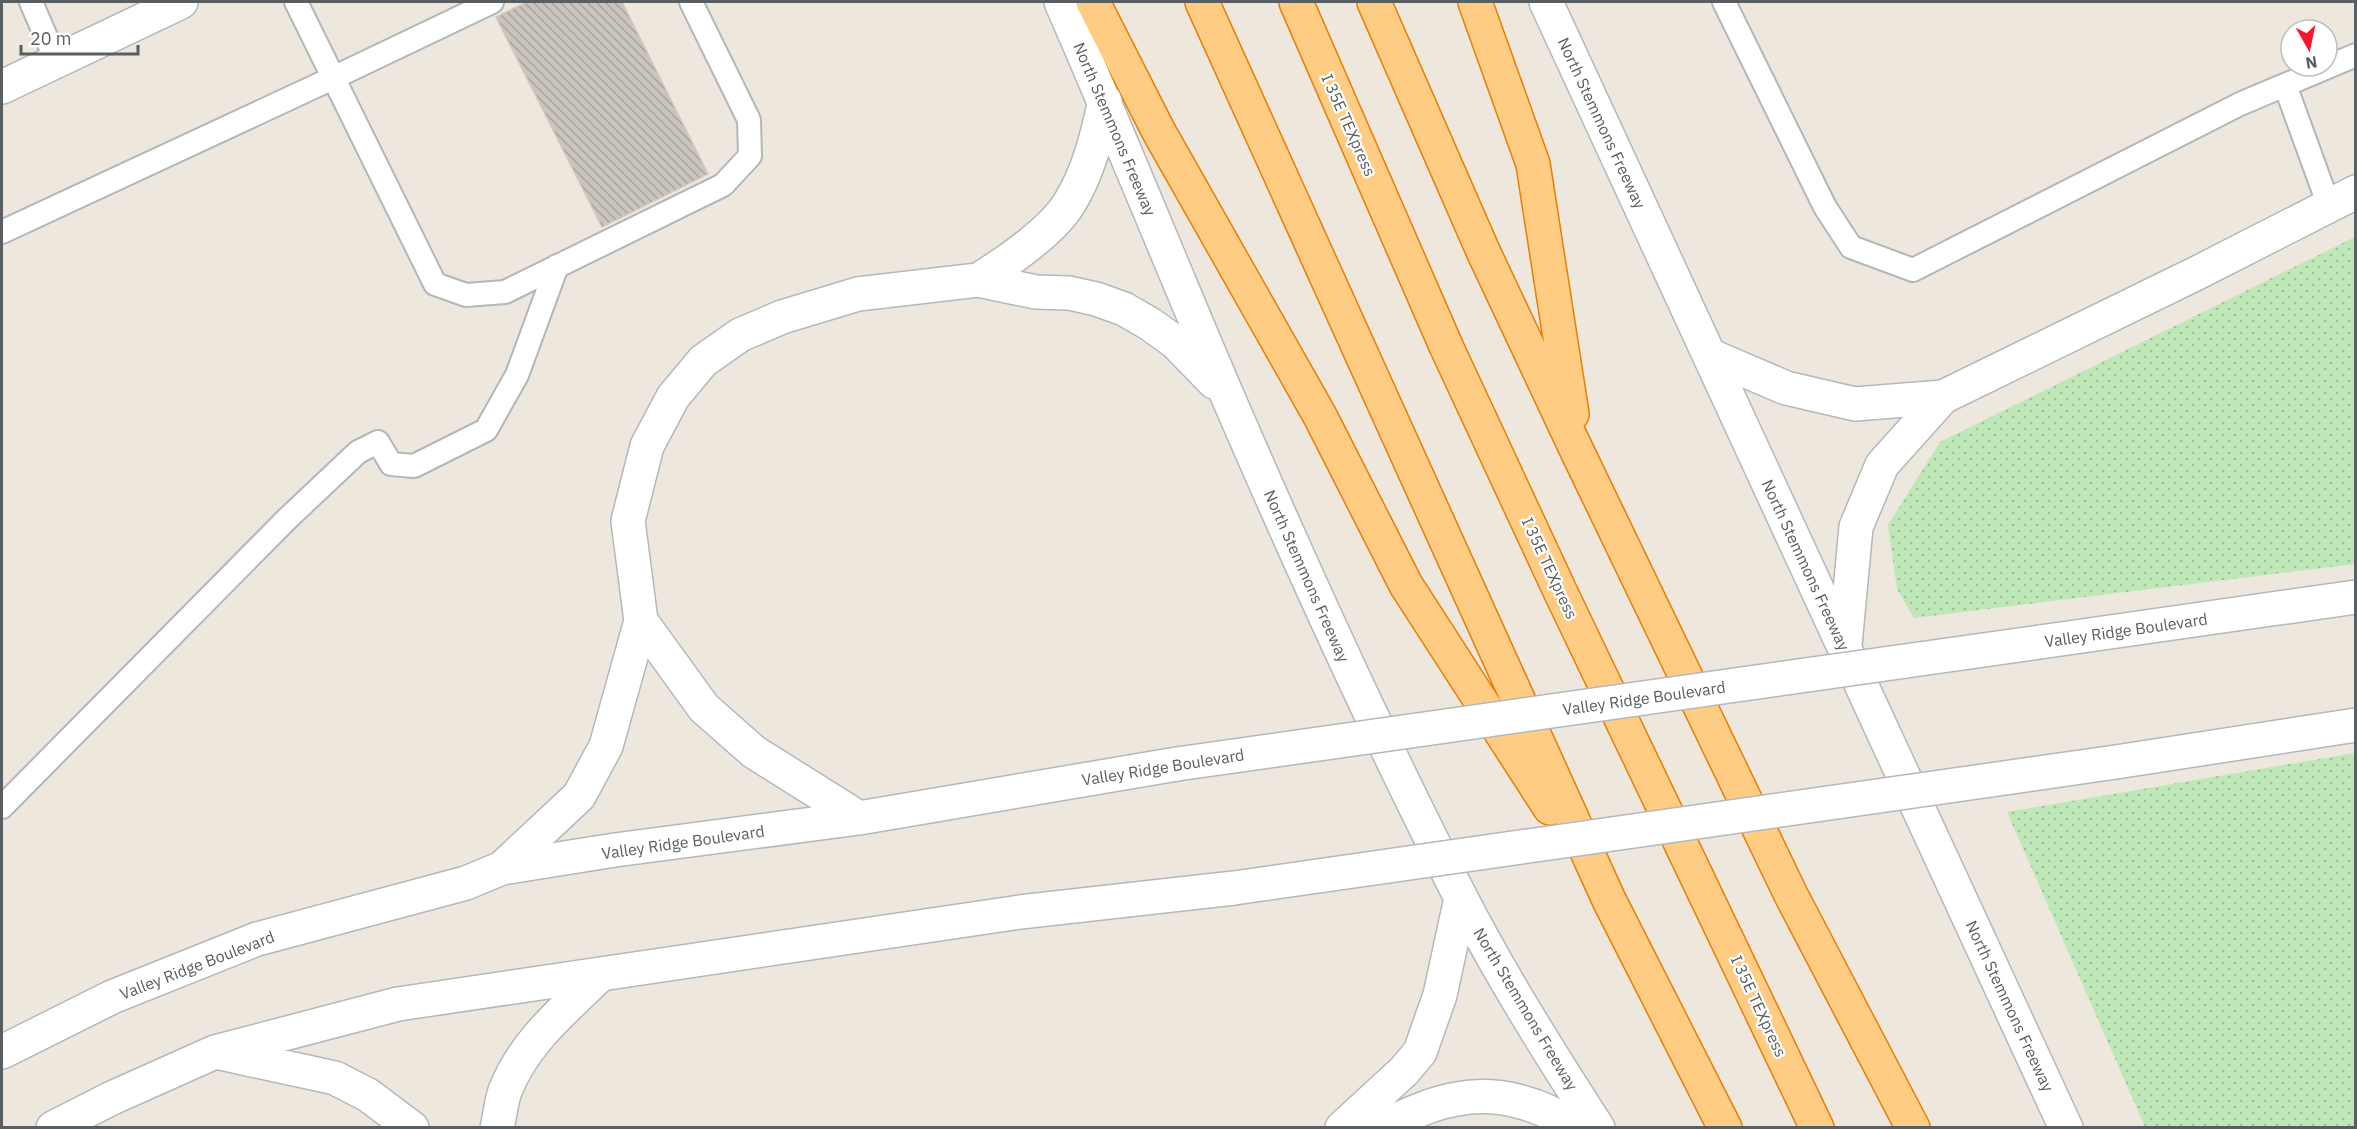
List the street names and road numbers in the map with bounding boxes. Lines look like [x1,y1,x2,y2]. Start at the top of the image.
street label: North Stemmons Freeway [1554,34,1650,212]
street label: North Stemmons Freeway [1069,39,1161,219]
street label: I 35E TEXpress [1317,71,1381,179]
street label: North Stemmons Freeway [1758,476,1854,654]
street label: North Stemmons Freeway [1260,487,1354,665]
street label: I 35E TEXpress [1518,514,1582,622]
street label: Valley Ridge Boulevard [2043,609,2209,651]
street label: Valley Ridge Boulevard [1561,677,1727,719]
street label: Valley Ridge Boulevard [1080,744,1246,790]
street label: Valley Ridge Boulevard [600,821,766,863]
street label: North Stemmons Freeway [1962,917,2058,1095]
street label: North Stemmons Freeway [1469,924,1583,1094]
street label: Valley Ridge Boulevard [117,926,277,1004]
street label: I 35E TEXpress [1727,952,1791,1060]

